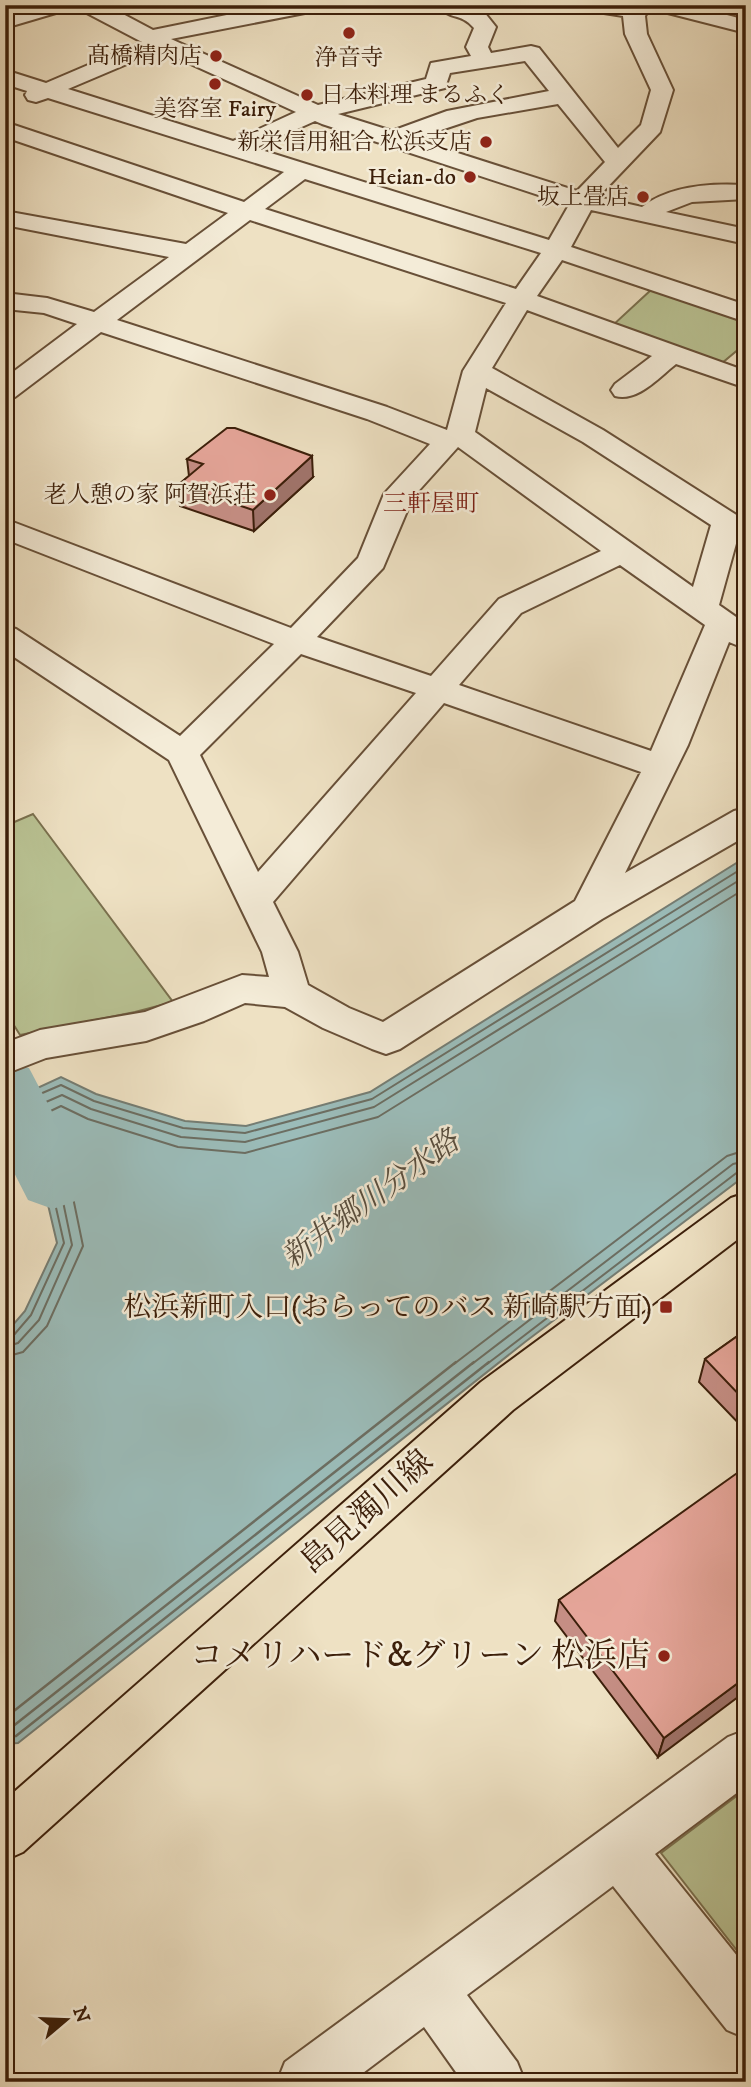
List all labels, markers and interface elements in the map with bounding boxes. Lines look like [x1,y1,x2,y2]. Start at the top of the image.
marker: 浄音寺 [341,25,357,41]
place label: 髙橋精肉店 [87,42,202,71]
place label: 浄音寺 [315,44,384,73]
marker: 髙橋精肉店 [208,48,224,64]
marker: 美容室 Fairy [207,76,223,92]
place label: 日本料理 まるふく [321,81,510,110]
marker: 日本料理 まるふく [299,87,315,103]
place label: 美容室 Fairy [154,95,276,124]
place label: 新栄信用組合 松浜支店 [237,128,472,157]
marker: 新栄信用組合 松浜支店 [478,134,494,150]
place label: Heian-do [368,163,456,192]
marker: Heian-do [462,169,478,185]
place label: 坂上畳店 [537,183,629,212]
marker: 坂上畳店 [635,189,651,205]
place label: 老人憩の家 阿賀浜荘 [44,481,256,510]
marker: 老人憩の家 阿賀浜荘 [262,487,278,503]
district label: 三軒屋町 [383,489,479,519]
water label: 新井郷川分水路 [275,1122,468,1277]
place label: 松浜新町入口(おらってのバス 新崎駅方面) [123,1290,652,1325]
marker: 松浜新町入口(おらってのバス 新崎駅方面) [658,1299,674,1315]
street label: 島見濁川線 [292,1442,442,1582]
place label: コメリハード&グリーン 松浜店 [190,1636,650,1677]
marker: コメリハード&グリーン 松浜店 [656,1648,672,1664]
north arrow [32,1986,102,2056]
text: N [67,2004,94,2026]

